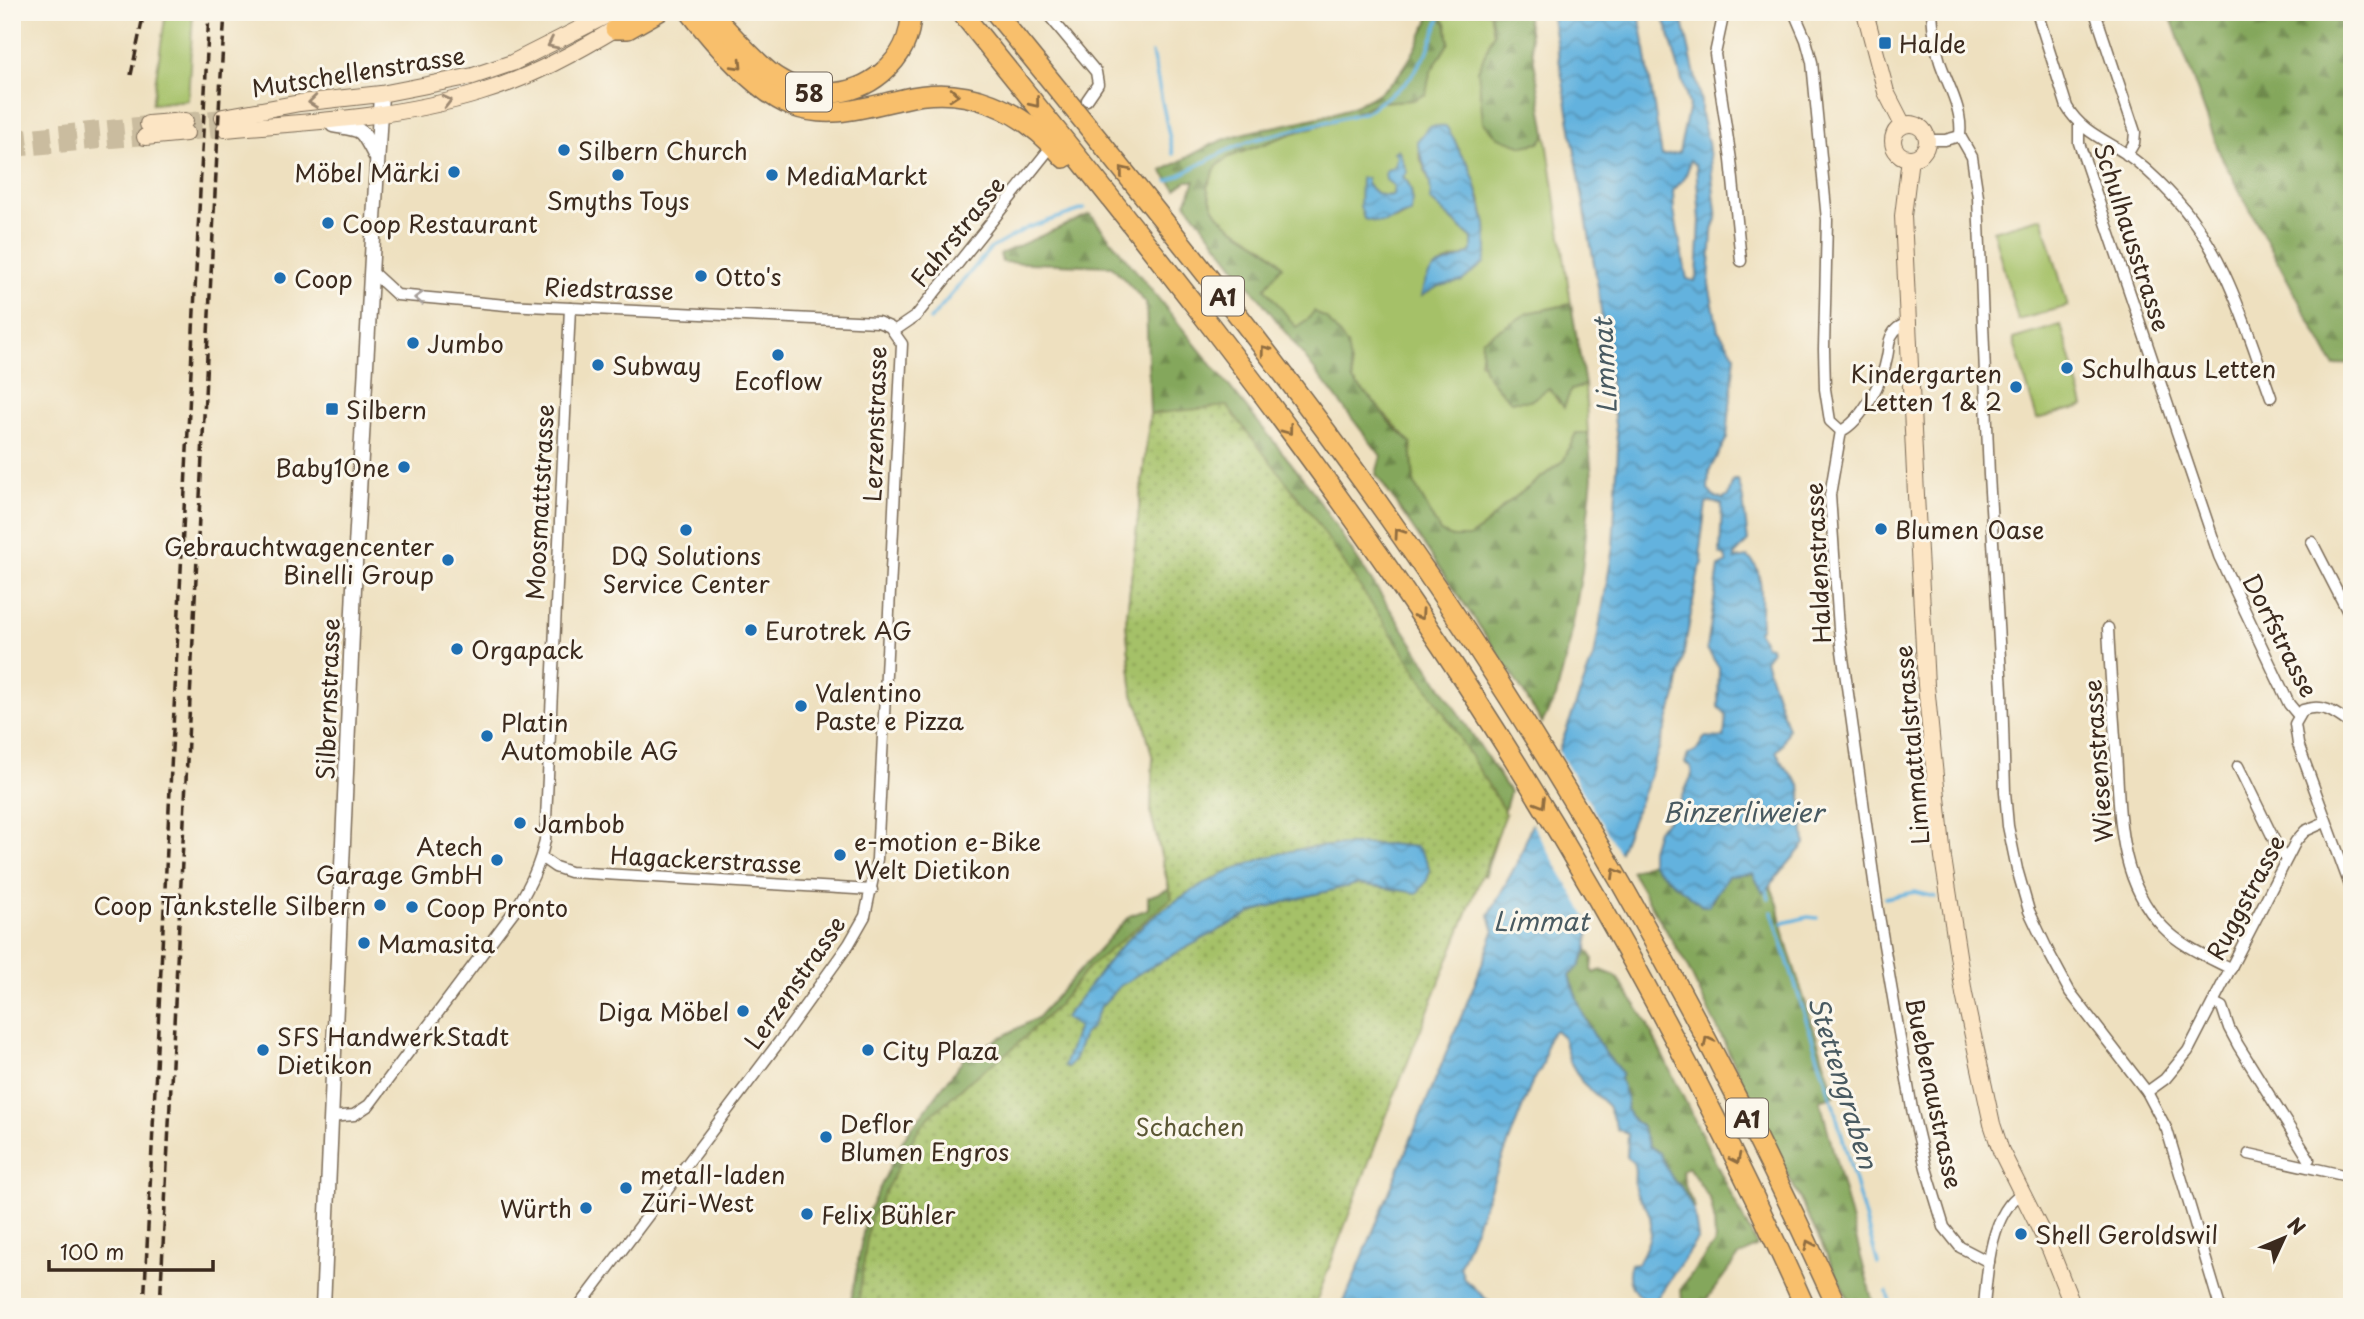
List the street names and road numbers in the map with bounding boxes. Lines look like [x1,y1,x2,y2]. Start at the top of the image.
street label: Mutschellenstrasse [249,36,467,106]
road number: 58 [786,72,832,111]
street label: Schulhausstrasse [2086,138,2180,336]
street label: Fahrstrasse [901,168,1013,294]
street label: Riedstrasse [544,268,674,308]
road number: A1 [1202,276,1244,316]
street label: Lerzenstrasse [853,345,895,503]
street label: Moosmattstrasse [516,403,562,601]
street label: Haldenstrasse [1795,482,1839,644]
street label: Dorfstrasse [2234,567,2328,703]
street label: Silbernstrasse [306,617,348,781]
street label: Limmattalstrasse [1884,644,1938,846]
street label: Wiesenstrasse [2073,678,2121,844]
street label: Ruggstrasse [2197,828,2293,966]
street label: Hagackerstrasse [609,836,803,882]
street label: Lerzenstrasse [735,908,853,1056]
street label: Buebenaustrasse [1897,994,1973,1192]
road number: A1 [1726,1098,1768,1138]

